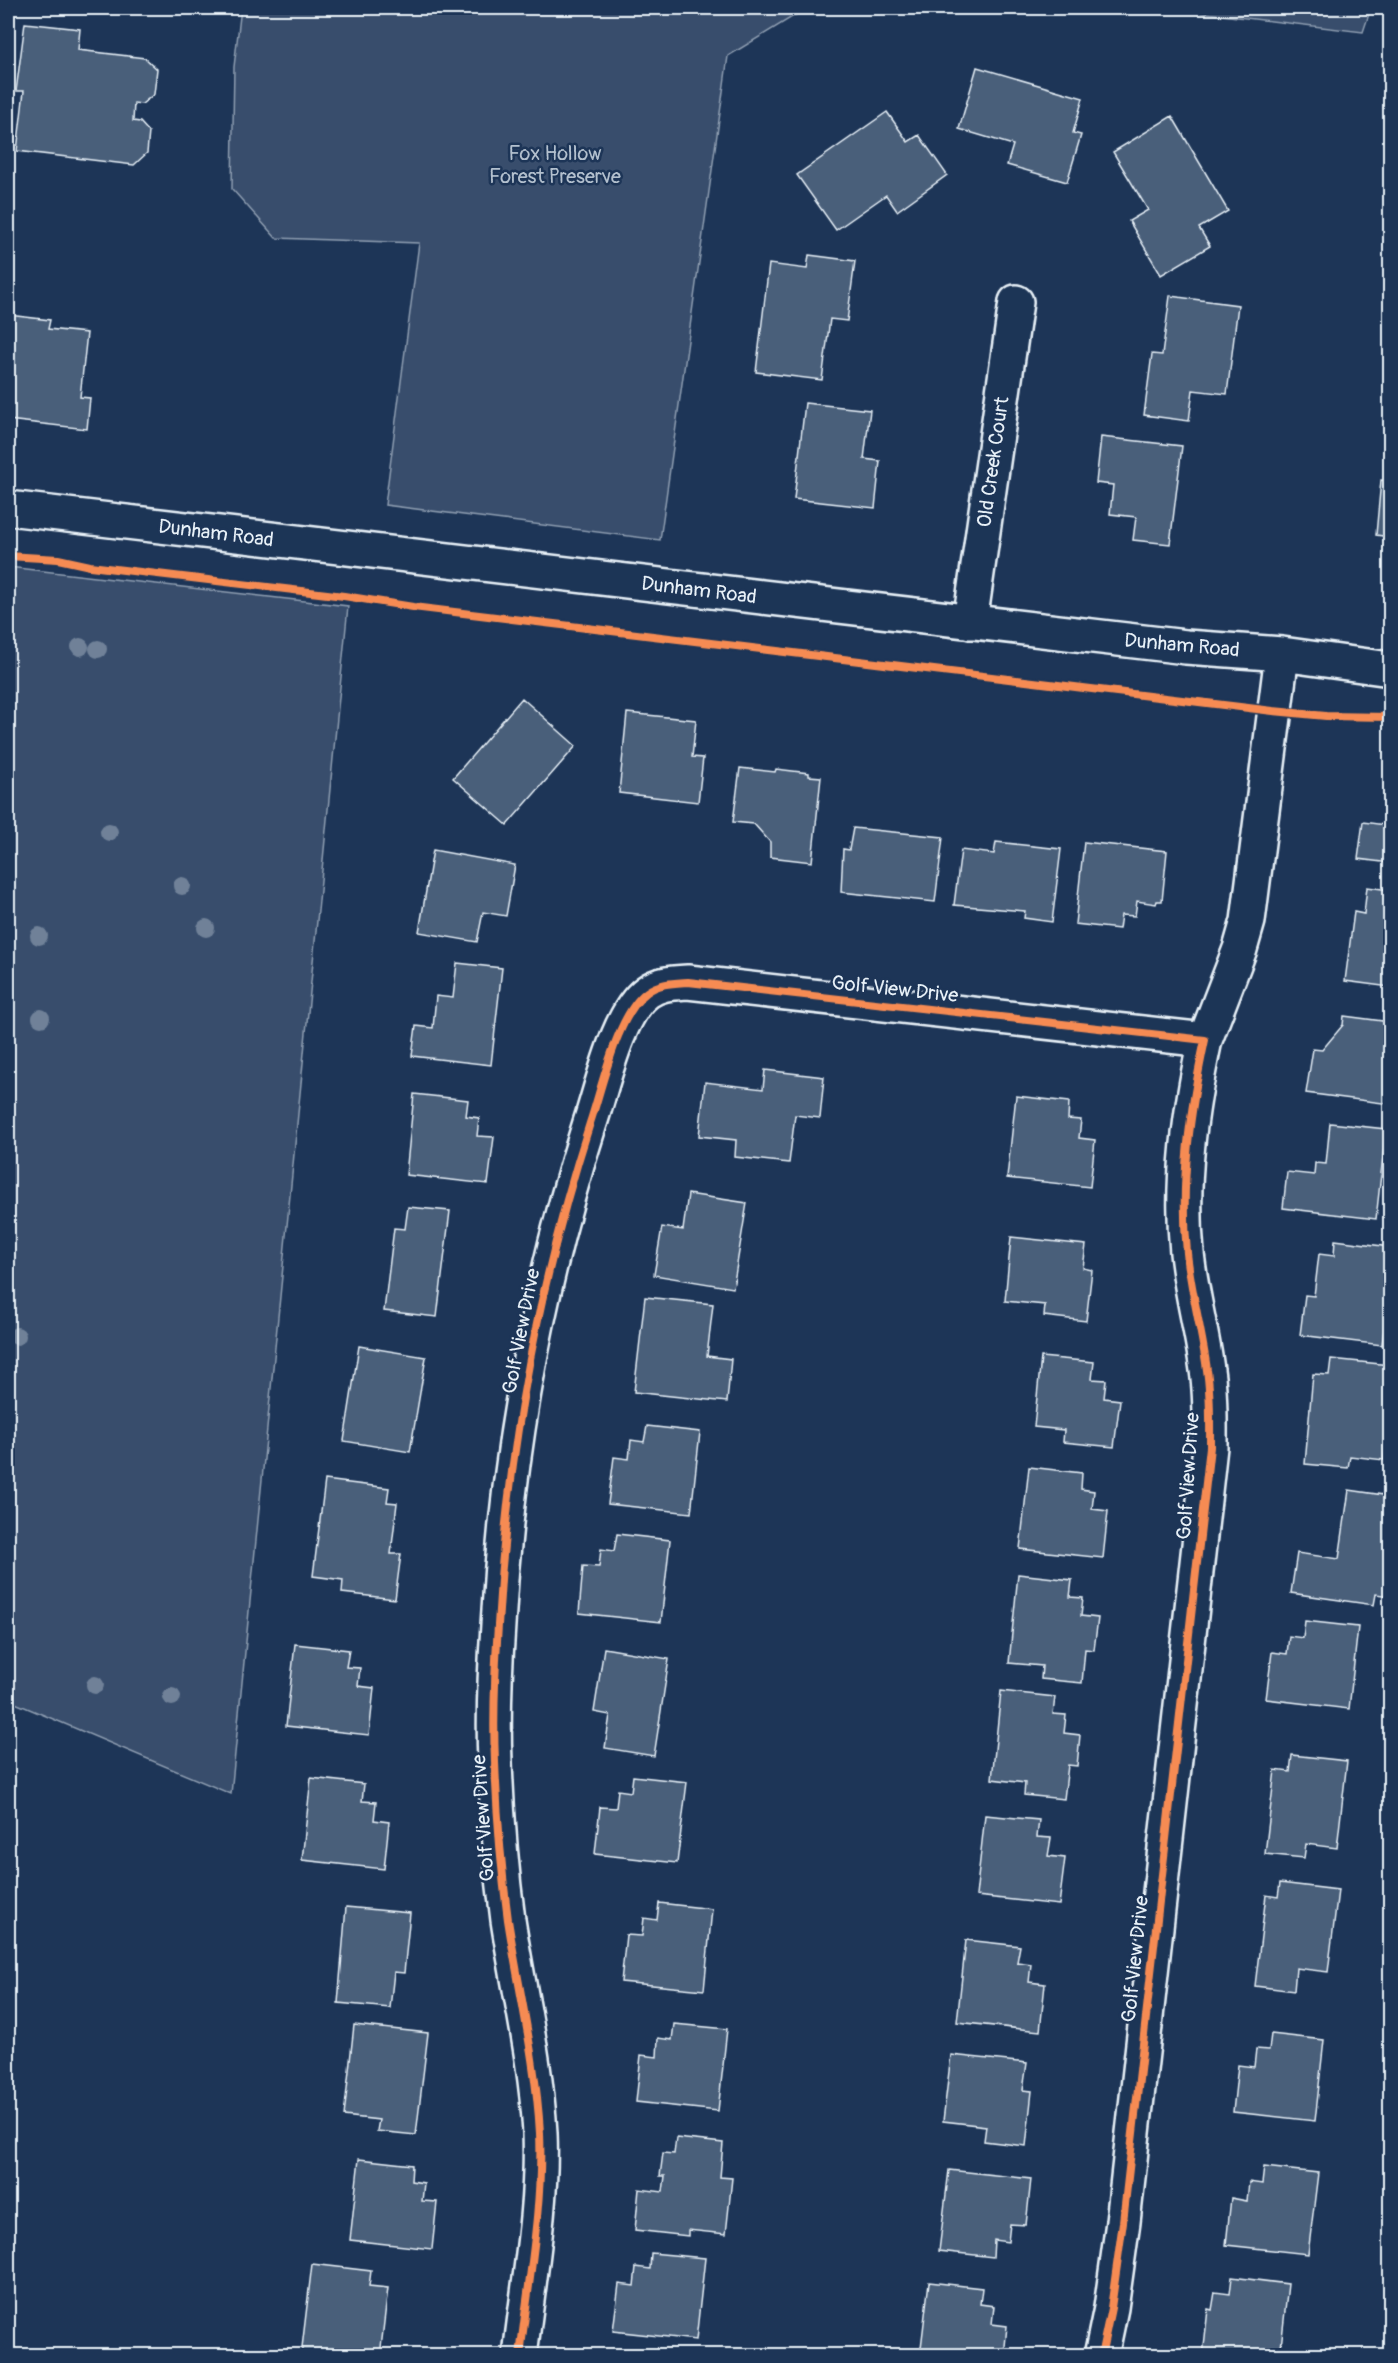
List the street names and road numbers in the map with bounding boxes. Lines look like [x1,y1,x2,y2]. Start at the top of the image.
street label: Old Creek Court [971,394,1015,529]
street label: Dunham Road [157,514,275,552]
street label: Dunham Road [640,571,758,609]
street label: Dunham Road [1123,628,1241,662]
street label: Golf View Drive [830,970,960,1008]
street label: Golf View Drive [497,1266,545,1396]
street label: Golf View Drive [1171,1412,1205,1540]
street label: Golf View Drive [466,1754,500,1882]
street label: Golf View Drive [1116,1894,1154,2024]

